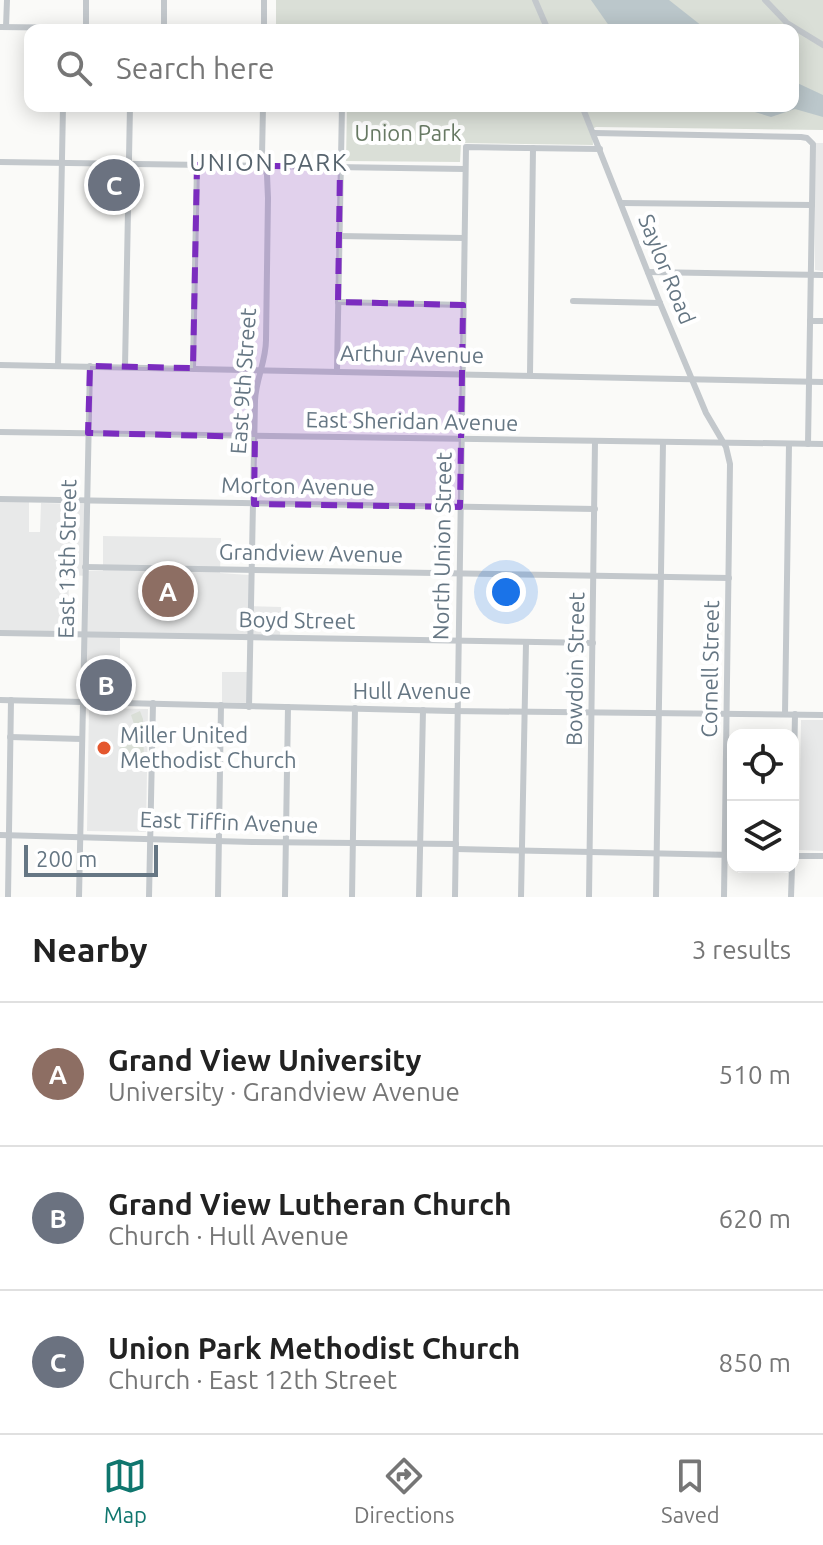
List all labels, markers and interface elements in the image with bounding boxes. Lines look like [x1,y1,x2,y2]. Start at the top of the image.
search box [24,24,799,112]
icon: search [52,46,96,90]
text: Search here [116,51,275,85]
park label: Union Park [354,120,462,145]
district label: UNION PARK [189,149,349,176]
pin: C [88,155,140,215]
street label: Saylor Road [634,210,701,327]
street label: East 9th Street [225,306,260,455]
street label: Arthur Avenue [340,340,484,367]
street label: East Sheridan Avenue [305,406,519,435]
street label: North Union Street [427,451,456,640]
street label: Morton Avenue [221,472,375,499]
street label: East 13th Street [53,479,80,639]
street label: Grandview Avenue [219,538,403,567]
pin: A [142,561,194,621]
your location [486,572,526,612]
street label: Bowdoin Street [561,591,588,746]
street label: Cornell Street [696,600,723,738]
street label: Boyd Street [238,606,356,633]
pin: B [80,655,132,715]
street label: Hull Avenue [353,678,471,703]
place label: Miller United Methodist Church [120,722,297,772]
map controls [727,729,799,873]
button: locate [727,729,799,801]
marker: Miller United Methodist Church [95,739,113,757]
button: layers [727,801,799,873]
street label: East Tiffin Avenue [139,806,319,837]
scale bar [24,841,158,877]
text: 200 m [36,846,97,871]
text: Nearby [32,930,147,968]
text: 3 results [692,935,791,964]
text: Grand View University [108,1043,421,1077]
text: A [49,1060,67,1089]
text: 510 m [719,1060,791,1089]
text: University · Grandview Avenue [108,1077,460,1106]
text: Grand View Lutheran Church [108,1187,511,1221]
text: B [49,1204,67,1233]
text: 620 m [719,1204,791,1233]
text: Church · Hull Avenue [108,1221,349,1250]
text: Union Park Methodist Church [108,1331,520,1365]
text: C [50,1348,66,1377]
text: 850 m [719,1348,791,1377]
text: Church · East 12th Street [108,1365,397,1394]
tab: Map [103,1454,147,1527]
tab: Directions [354,1454,454,1527]
tab: Saved [661,1454,720,1527]

